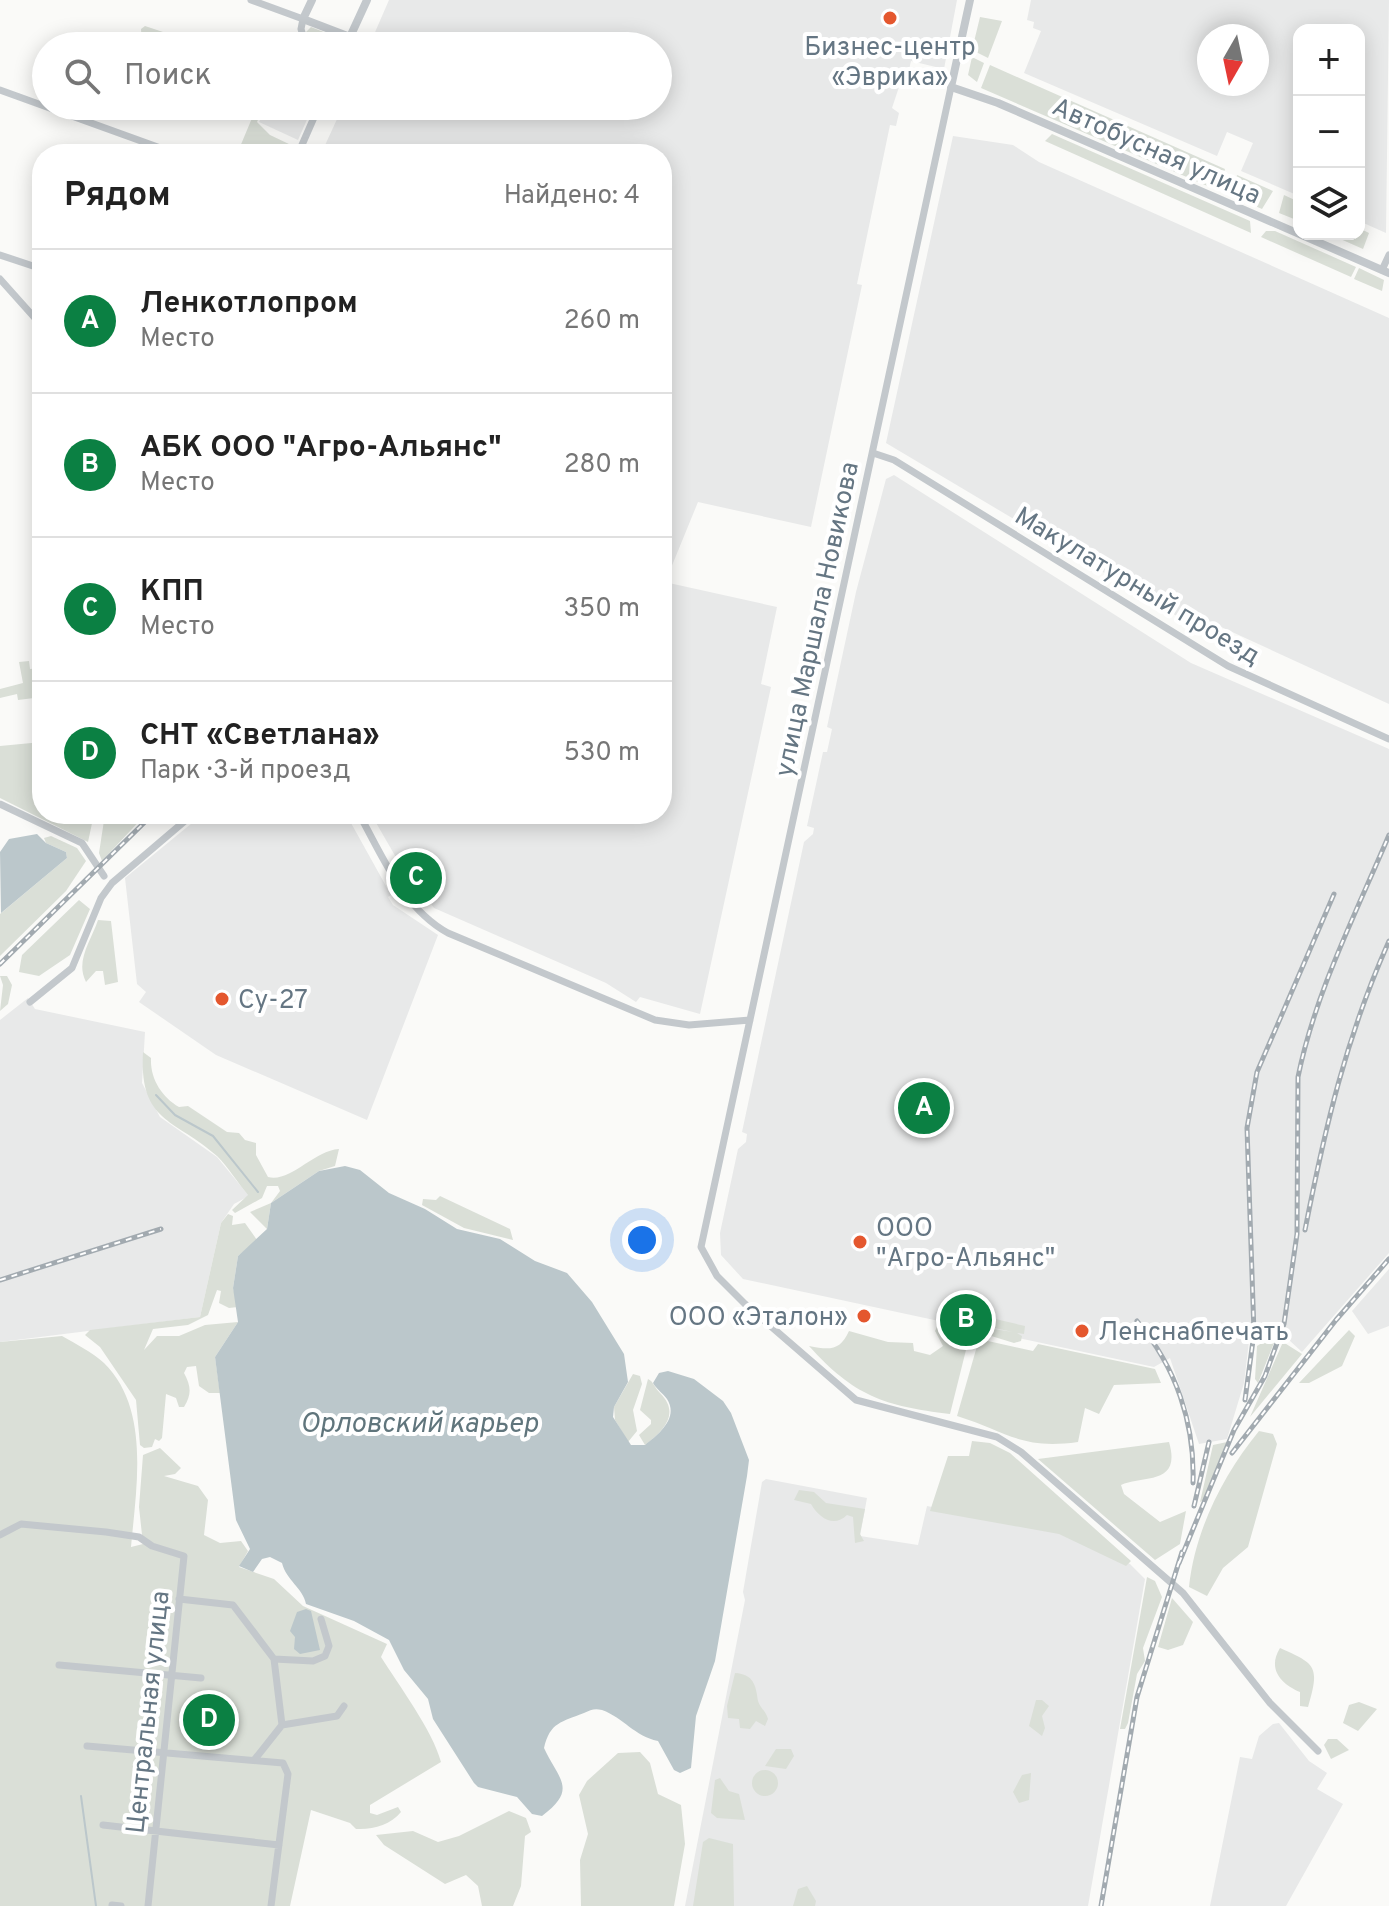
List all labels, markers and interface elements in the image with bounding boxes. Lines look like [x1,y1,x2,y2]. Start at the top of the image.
marker: Бизнес-центр «Эврика» [881,9,899,27]
north arrow [1197,24,1269,96]
map controls [1293,24,1365,240]
button: + [1293,24,1365,96]
search box [32,32,672,120]
place label: Бизнес-центр «Эврика» [804,32,976,95]
icon: search [60,54,104,98]
text: Поиск [124,58,212,95]
street label: Автобусная улица [1047,91,1265,213]
button: − [1293,96,1365,168]
button: layers [1293,168,1365,240]
text: Рядом [64,175,171,218]
text: Найдено: 4 [504,180,640,213]
text: Ленкотлопром [140,286,358,323]
text: A [81,305,99,338]
text: 260 m [564,305,640,338]
text: Место [140,323,215,356]
text: АБК ООО "Агро-Альянс" [140,430,502,467]
text: B [81,449,99,482]
text: 280 m [564,449,640,482]
street label: улица Маршала Новикова [769,459,868,780]
text: Место [140,467,215,500]
street label: Макулатурный проезд [1008,501,1266,674]
text: КПП [140,574,204,611]
text: C [82,593,98,626]
text: 350 m [563,593,640,626]
text: Место [140,611,215,644]
text: СНТ «Светлана» [140,718,380,755]
text: D [81,737,99,770]
text: 530 m [564,737,640,770]
text: Парк · 3-й проезд [140,755,350,788]
pin: C [390,848,442,908]
place label: Су-27 [238,985,308,1018]
marker: Су-27 [213,990,231,1008]
pin: A [898,1078,950,1138]
place label: ООО "Агро-Альянс" [876,1213,1055,1276]
your location [622,1220,662,1260]
marker: ООО "Агро-Альянс" [851,1233,869,1251]
pin: B [940,1290,992,1350]
place label: ООО «Эталон» [669,1302,848,1335]
marker: ООО «Эталон» [855,1307,873,1325]
place label: Ленснабпечать [1098,1317,1289,1350]
marker: Ленснабпечать [1073,1322,1091,1340]
water label: Орловский карьер [300,1407,539,1443]
street label: Центральная улица [120,1589,179,1835]
pin: D [183,1690,235,1750]

